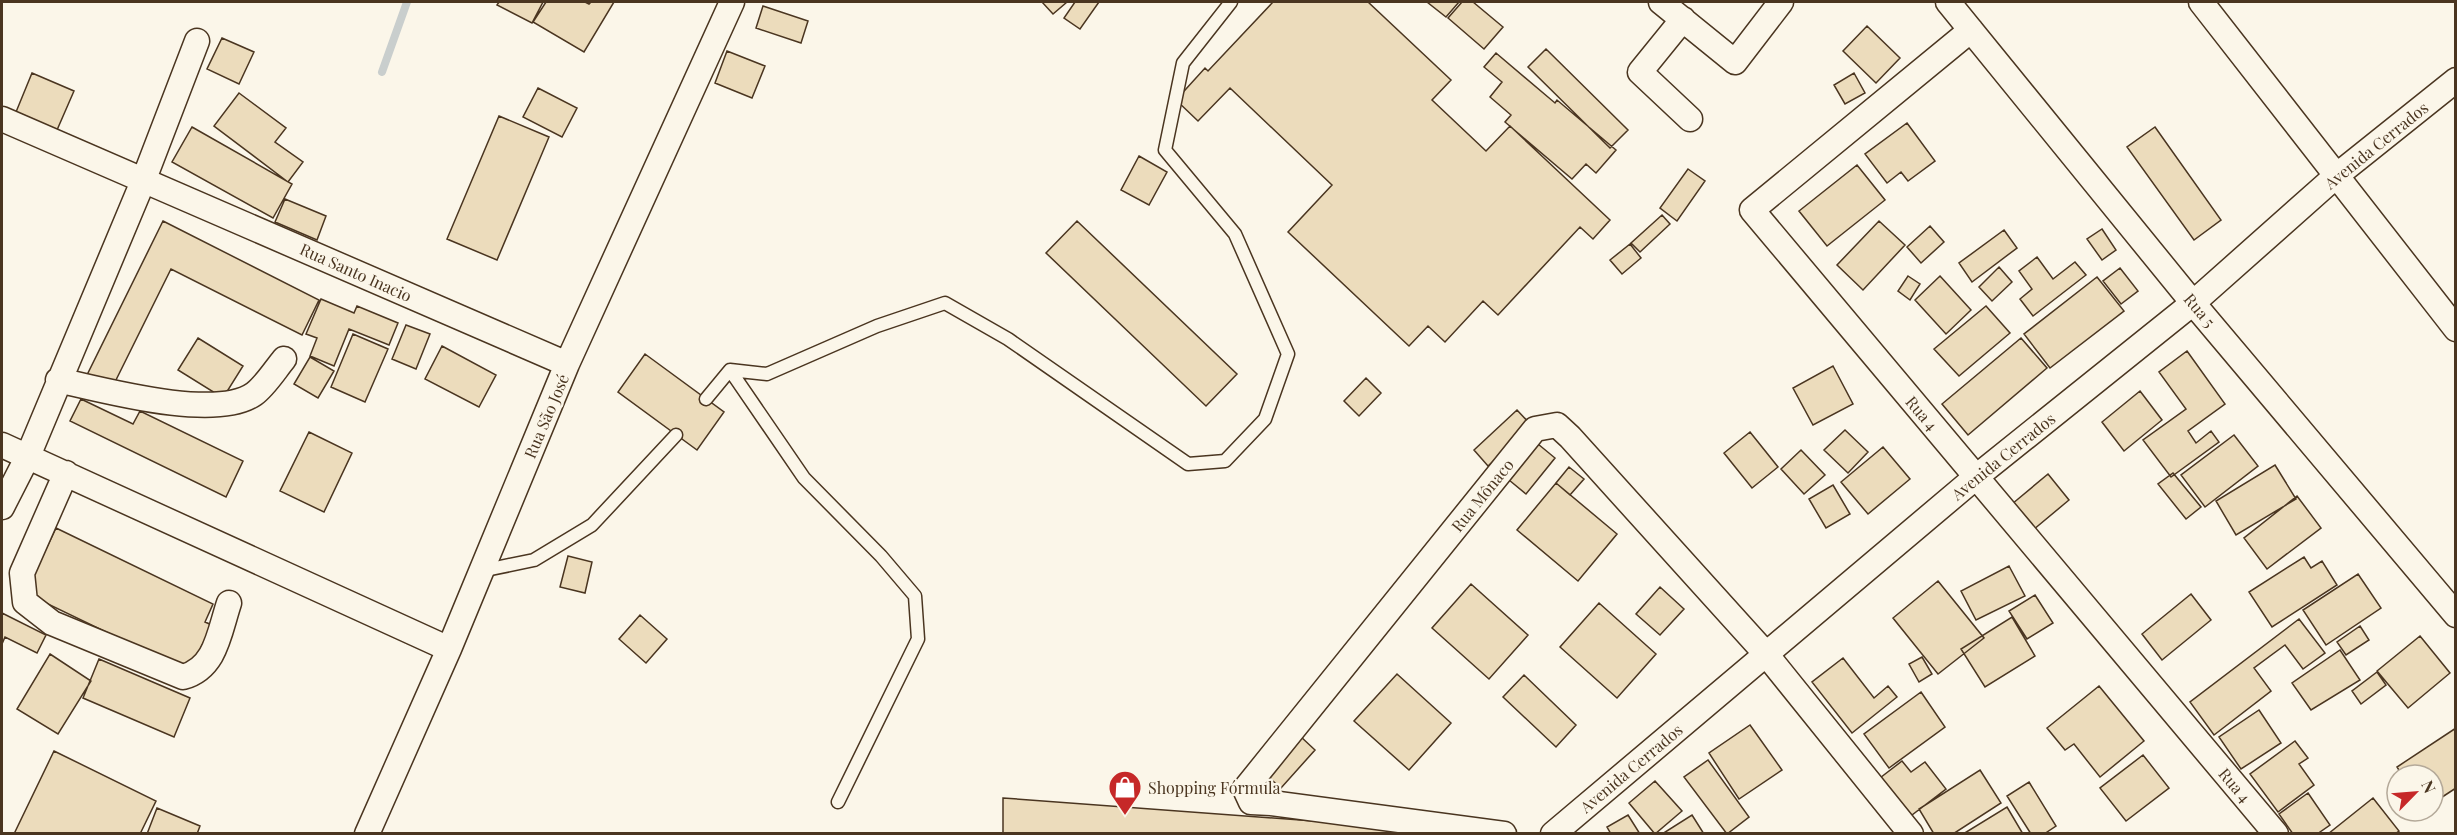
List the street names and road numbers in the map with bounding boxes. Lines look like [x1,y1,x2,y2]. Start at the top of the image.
street label: Avenida Cerrados [2319,97,2432,194]
street label: Rua Santo Inacio [297,238,415,306]
street label: Rua 5 [2180,289,2220,331]
street label: Rua São José [519,371,573,461]
street label: Rua 4 [1901,391,1943,435]
street label: Avenida Cerrados [1946,408,2059,505]
street label: Rua Mônaco [1446,454,1518,536]
street label: Avenida Cerrados [1575,719,1687,818]
street label: Rua 4 [2214,763,2256,807]

